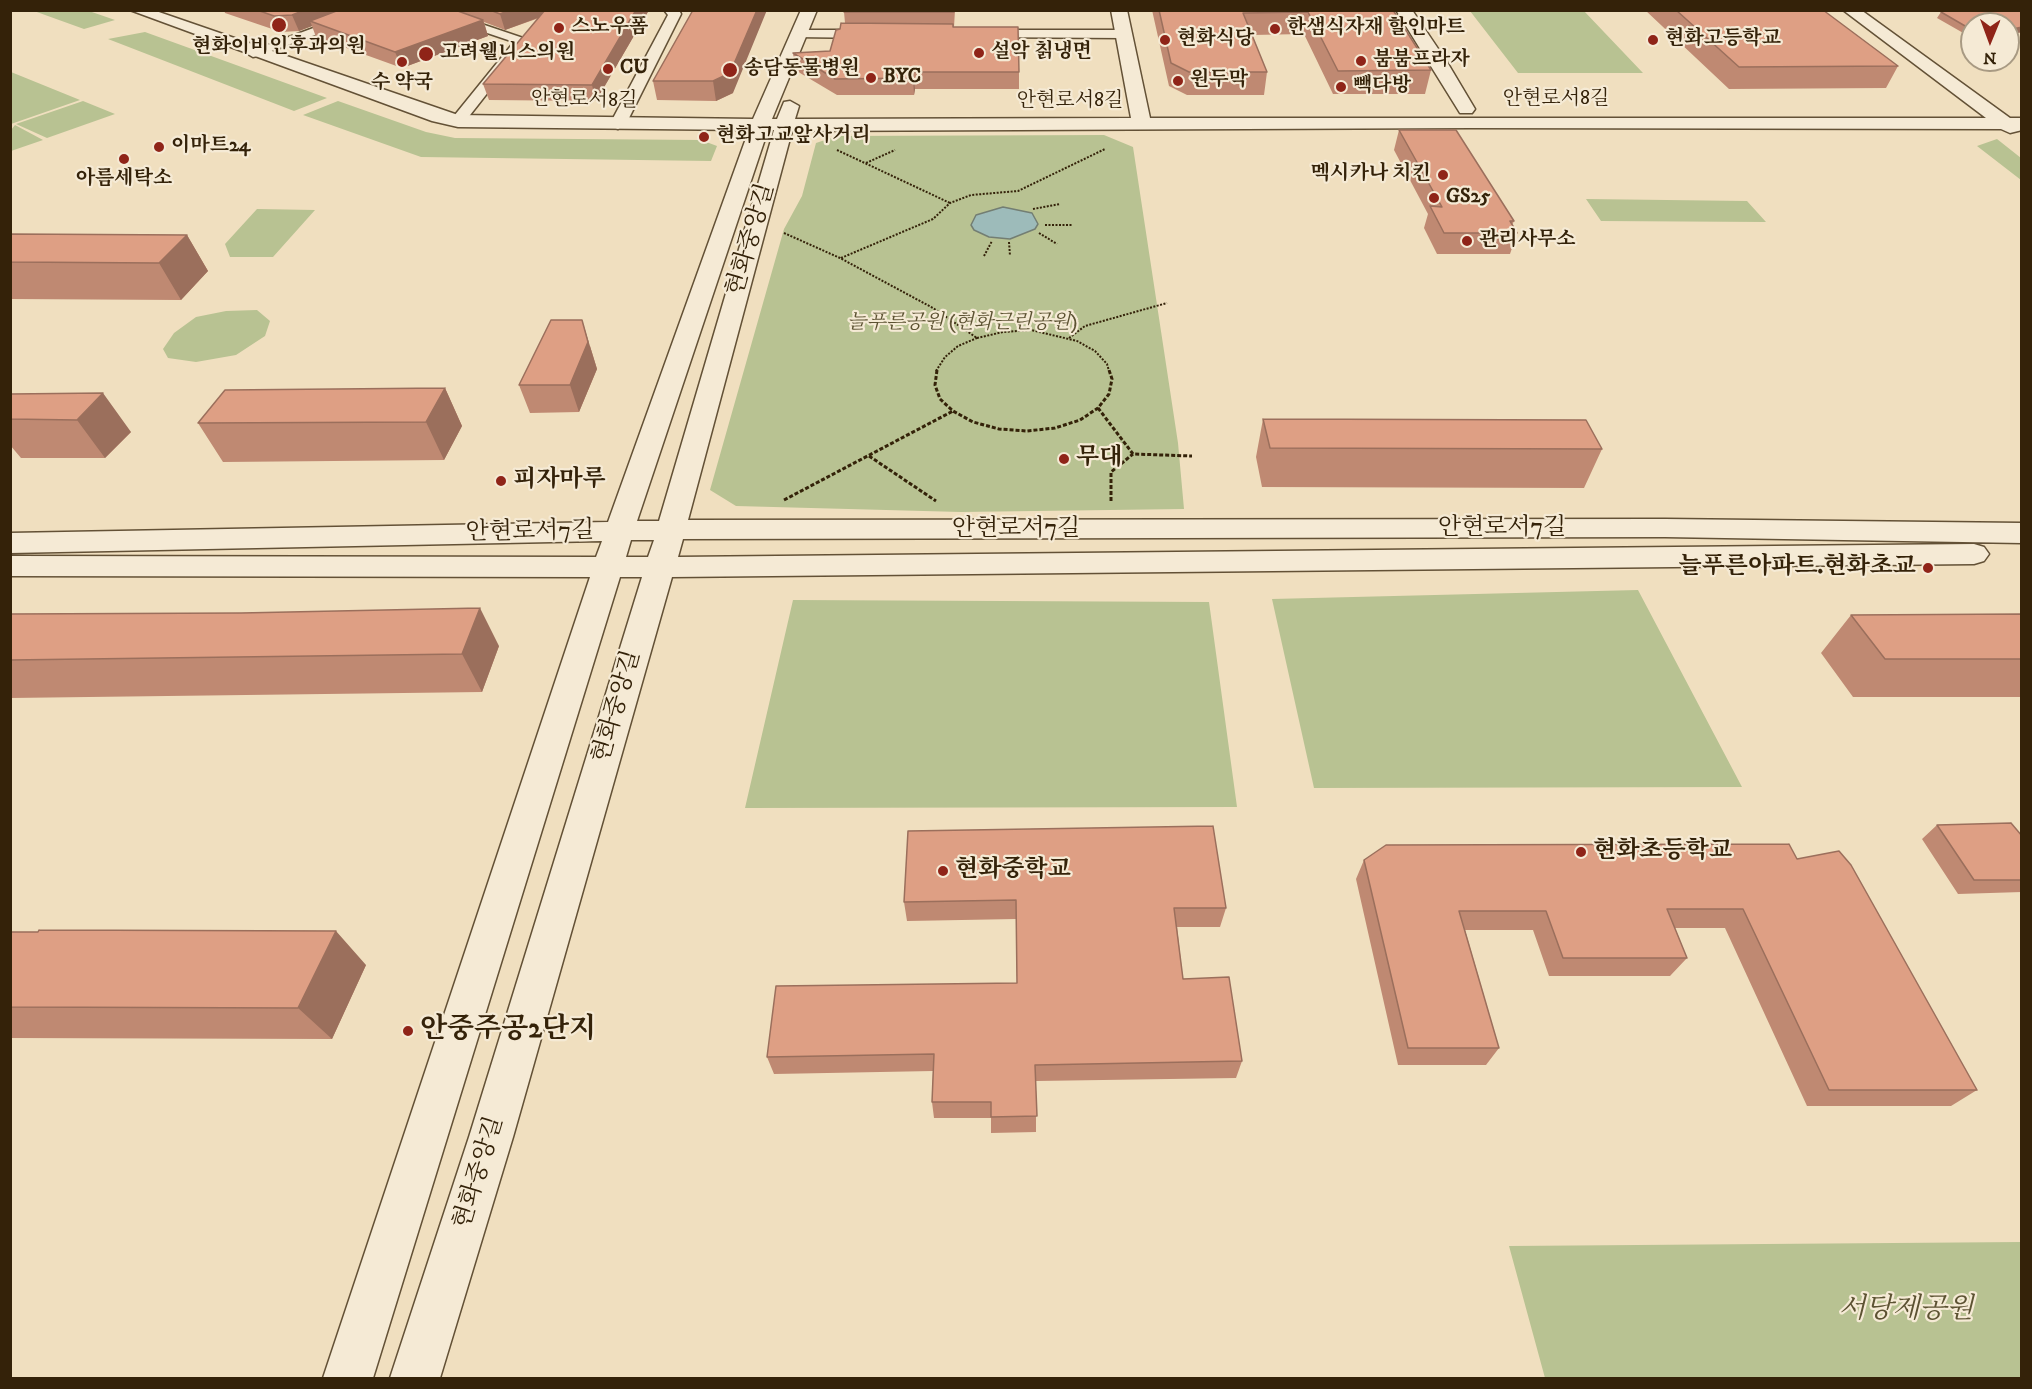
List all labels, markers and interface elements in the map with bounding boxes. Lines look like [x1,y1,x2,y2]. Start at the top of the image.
north arrow [1960,12,2020,72]
marker: 현화이비인후과의원 [270,16,288,34]
place label: 스노우폼 [571,16,648,40]
place label: 한샘식자재 할인마트 [1287,17,1465,41]
marker: 스노우폼 [552,21,566,35]
marker: 한샘식자재 할인마트 [1268,22,1282,36]
place label: 현화식당 [1177,28,1254,52]
place label: 현화고등학교 [1665,28,1781,52]
marker: 현화식당 [1158,33,1172,47]
marker: 현화고등학교 [1646,33,1660,47]
place label: 현화이비인후과의원 [192,36,366,60]
place label: 설악 칡냉면 [991,41,1092,65]
place label: 고려웰니스의원 [440,42,575,66]
marker: 고려웰니스의원 [417,45,435,63]
marker: 설악 칡냉면 [972,46,986,60]
text: N [1983,48,1996,68]
place label: 붐붐프라자 [1373,49,1470,73]
marker: 붐붐프라자 [1354,54,1368,68]
marker: 수 약국 [395,55,409,69]
place label: CU [620,57,649,81]
place label: 송담동물병원 [744,58,860,82]
marker: 송담동물병원 [721,61,739,79]
marker: CU [601,62,615,76]
place label: BYC [883,66,921,90]
place label: 원두막 [1190,69,1248,93]
marker: BYC [864,71,878,85]
place label: 수 약국 [371,72,433,96]
marker: 원두막 [1171,74,1185,88]
place label: 빽다방 [1353,75,1411,99]
marker: 빽다방 [1334,80,1348,94]
street label: 안현로서8길 [530,88,638,114]
street label: 안현로서8길 [1503,88,1609,112]
street label: 안현로서8길 [1017,90,1123,114]
place label: 현화고교앞사거리 [716,125,871,149]
marker: 현화고교앞사거리 [697,130,711,144]
place label: 이마트24 [171,135,250,159]
marker: 이마트24 [152,140,166,154]
marker: 아름세탁소 [117,152,131,166]
place label: 멕시카나 치킨 [1311,163,1431,187]
place label: 아름세탁소 [76,168,172,192]
marker: 멕시카나 치킨 [1436,168,1450,182]
street label: 현화중앙길 [722,180,782,300]
place label: GS25 [1446,186,1490,210]
marker: GS25 [1427,191,1441,205]
place label: 관리사무소 [1479,229,1576,253]
marker: 관리사무소 [1460,234,1474,248]
park label: 늘푸른공원 (현화근린공원) [847,312,1077,336]
place label: 무대 [1076,445,1122,473]
marker: 무대 [1057,452,1071,466]
place label: 피자마루 [513,467,606,495]
marker: 피자마루 [494,474,508,488]
street label: 안현로서7길 [1438,515,1566,543]
street label: 안현로서7길 [952,516,1080,544]
street label: 안현로서7길 [465,517,595,549]
place label: 늘푸른아파트.현화초교 [1678,554,1916,582]
marker: 늘푸른아파트.현화초교 [1921,561,1935,575]
street label: 현화중앙길 [588,647,648,767]
place label: 현화초등학교 [1593,838,1732,866]
marker: 현화초등학교 [1574,845,1588,859]
place label: 현화중학교 [955,857,1071,885]
marker: 현화중학교 [936,864,950,878]
place label: 안중주공2단지 [420,1014,596,1048]
marker: 안중주공2단지 [401,1024,415,1038]
street label: 현화중앙길 [449,1113,511,1233]
park label: 서당제공원 [1838,1294,1974,1328]

